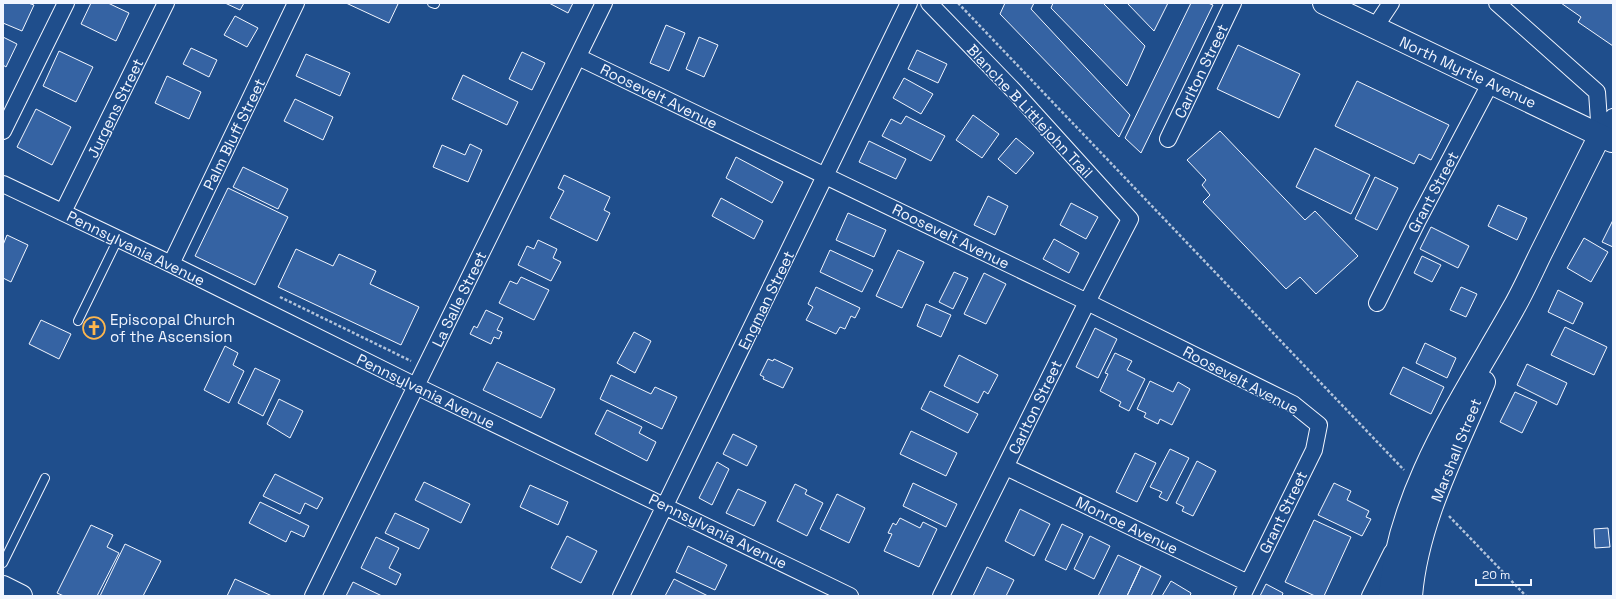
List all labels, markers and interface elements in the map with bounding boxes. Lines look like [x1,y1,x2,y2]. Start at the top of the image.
street label: Carlton Street [1170,21,1232,121]
street label: North Myrtle Avenue [1397,32,1540,112]
street label: Blanche B Littlejohn Trail [963,40,1097,182]
street label: Jurgens Street [83,55,147,161]
street label: Roosevelt Avenue [597,59,721,133]
street label: Palm Bluff Street [199,75,269,193]
street label: Grant Street [1404,148,1462,236]
street label: Roosevelt Avenue [889,199,1013,273]
street label: Pennsylvania Avenue [64,206,208,290]
street label: Engman Street [734,247,798,353]
street label: La Salle Street [428,248,490,350]
place label: Episcopal Church of the Ascension [110,310,235,346]
church icon: Episcopal Church of the Ascension [81,315,107,341]
street label: Roosevelt Avenue [1180,341,1302,419]
street label: Pennsylvania Avenue [354,349,498,433]
street label: Carlton Street [1004,357,1066,457]
street label: Marshall Street [1427,395,1485,504]
street label: Grant Street [1255,468,1311,556]
street label: Pennsylvania Avenue [646,489,790,573]
street label: Monroe Avenue [1073,492,1181,558]
scale bar [1476,561,1531,587]
text: 20 m [1482,567,1510,583]

